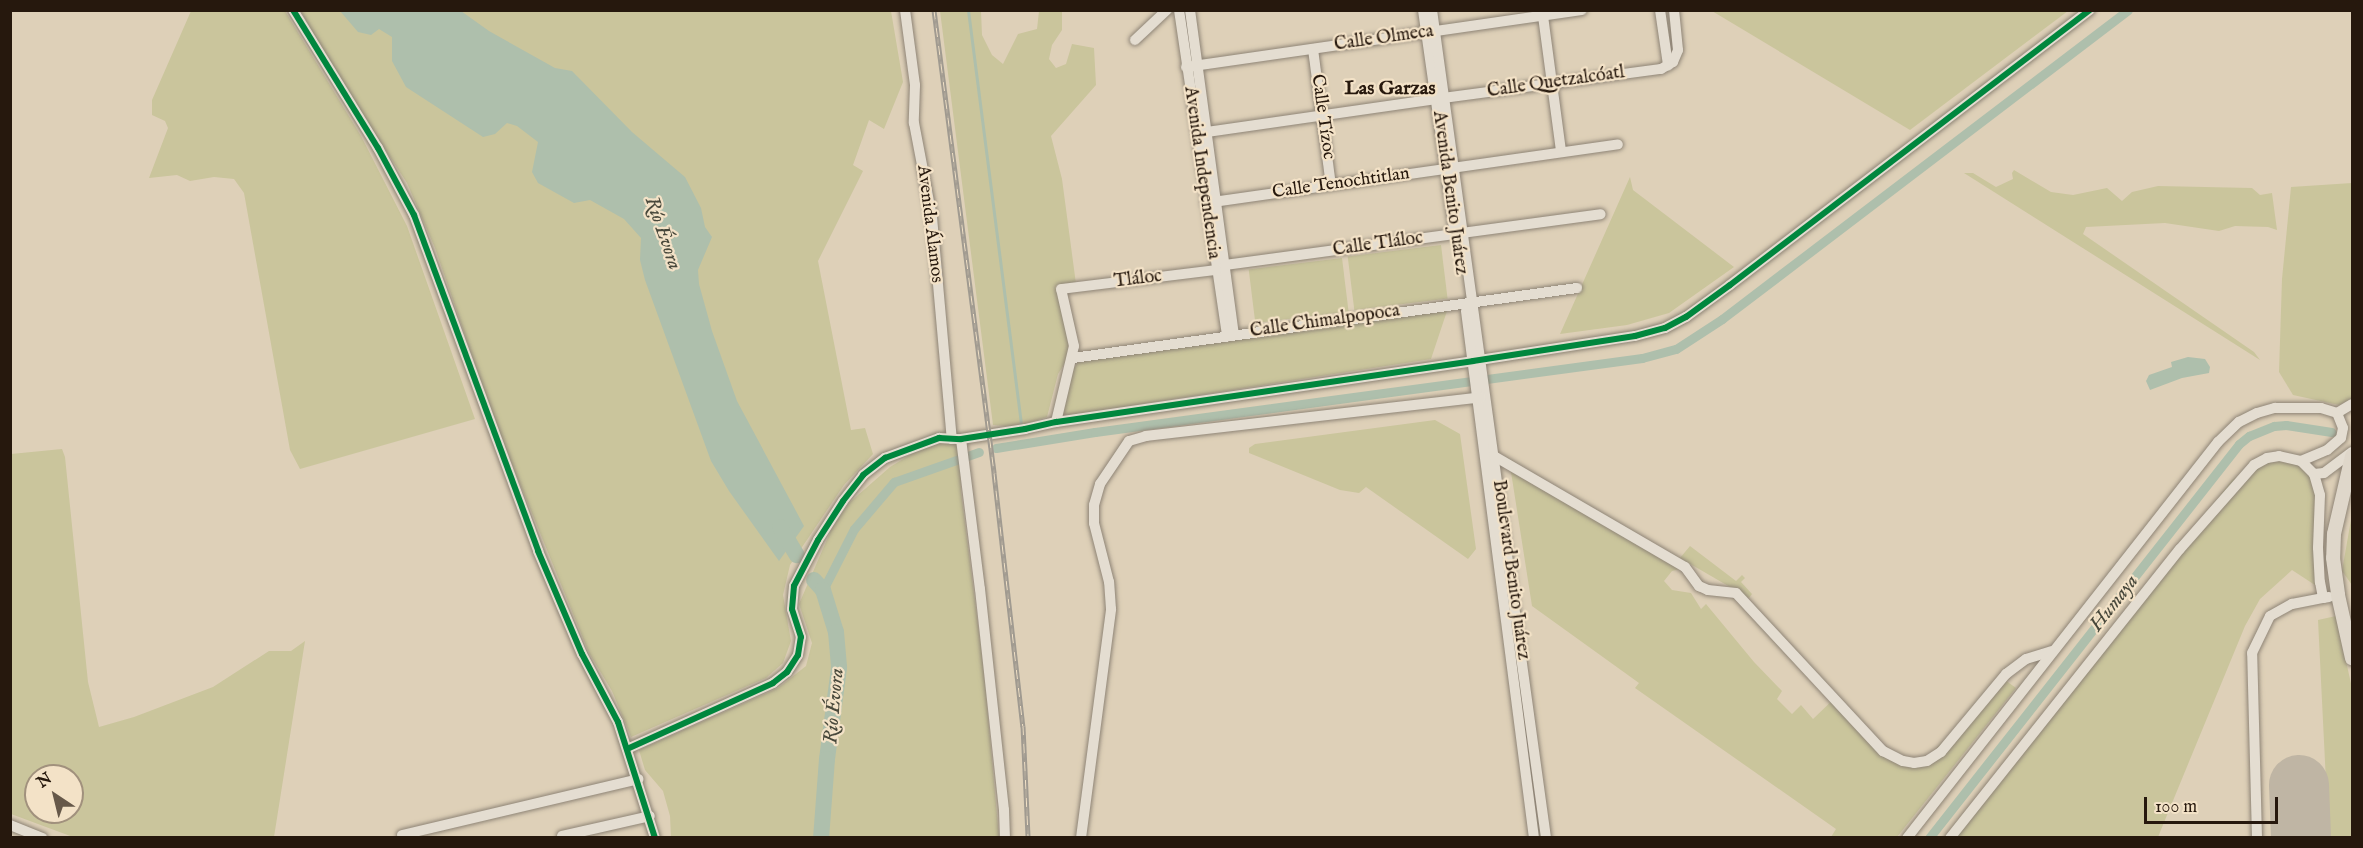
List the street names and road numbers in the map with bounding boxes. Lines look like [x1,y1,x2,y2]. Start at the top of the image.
street label: Calle Olmeca [1333,21,1435,57]
street label: Calle Quetzalcóatl [1486,63,1626,103]
street label: Calle Tízoc [1305,73,1339,161]
street label: Avenida Independencia [1178,85,1224,261]
street label: Avenida Benito Juárez [1427,110,1471,276]
street label: Avenida Álamos [911,164,947,284]
street label: Calle Tenochtitlan [1271,164,1411,204]
street label: Calle Tláloc [1332,228,1424,262]
street label: Tláloc [1113,266,1163,294]
street label: Calle Chimalpopoca [1249,301,1401,343]
street label: Boulevard Benito Juárez [1487,479,1533,661]

